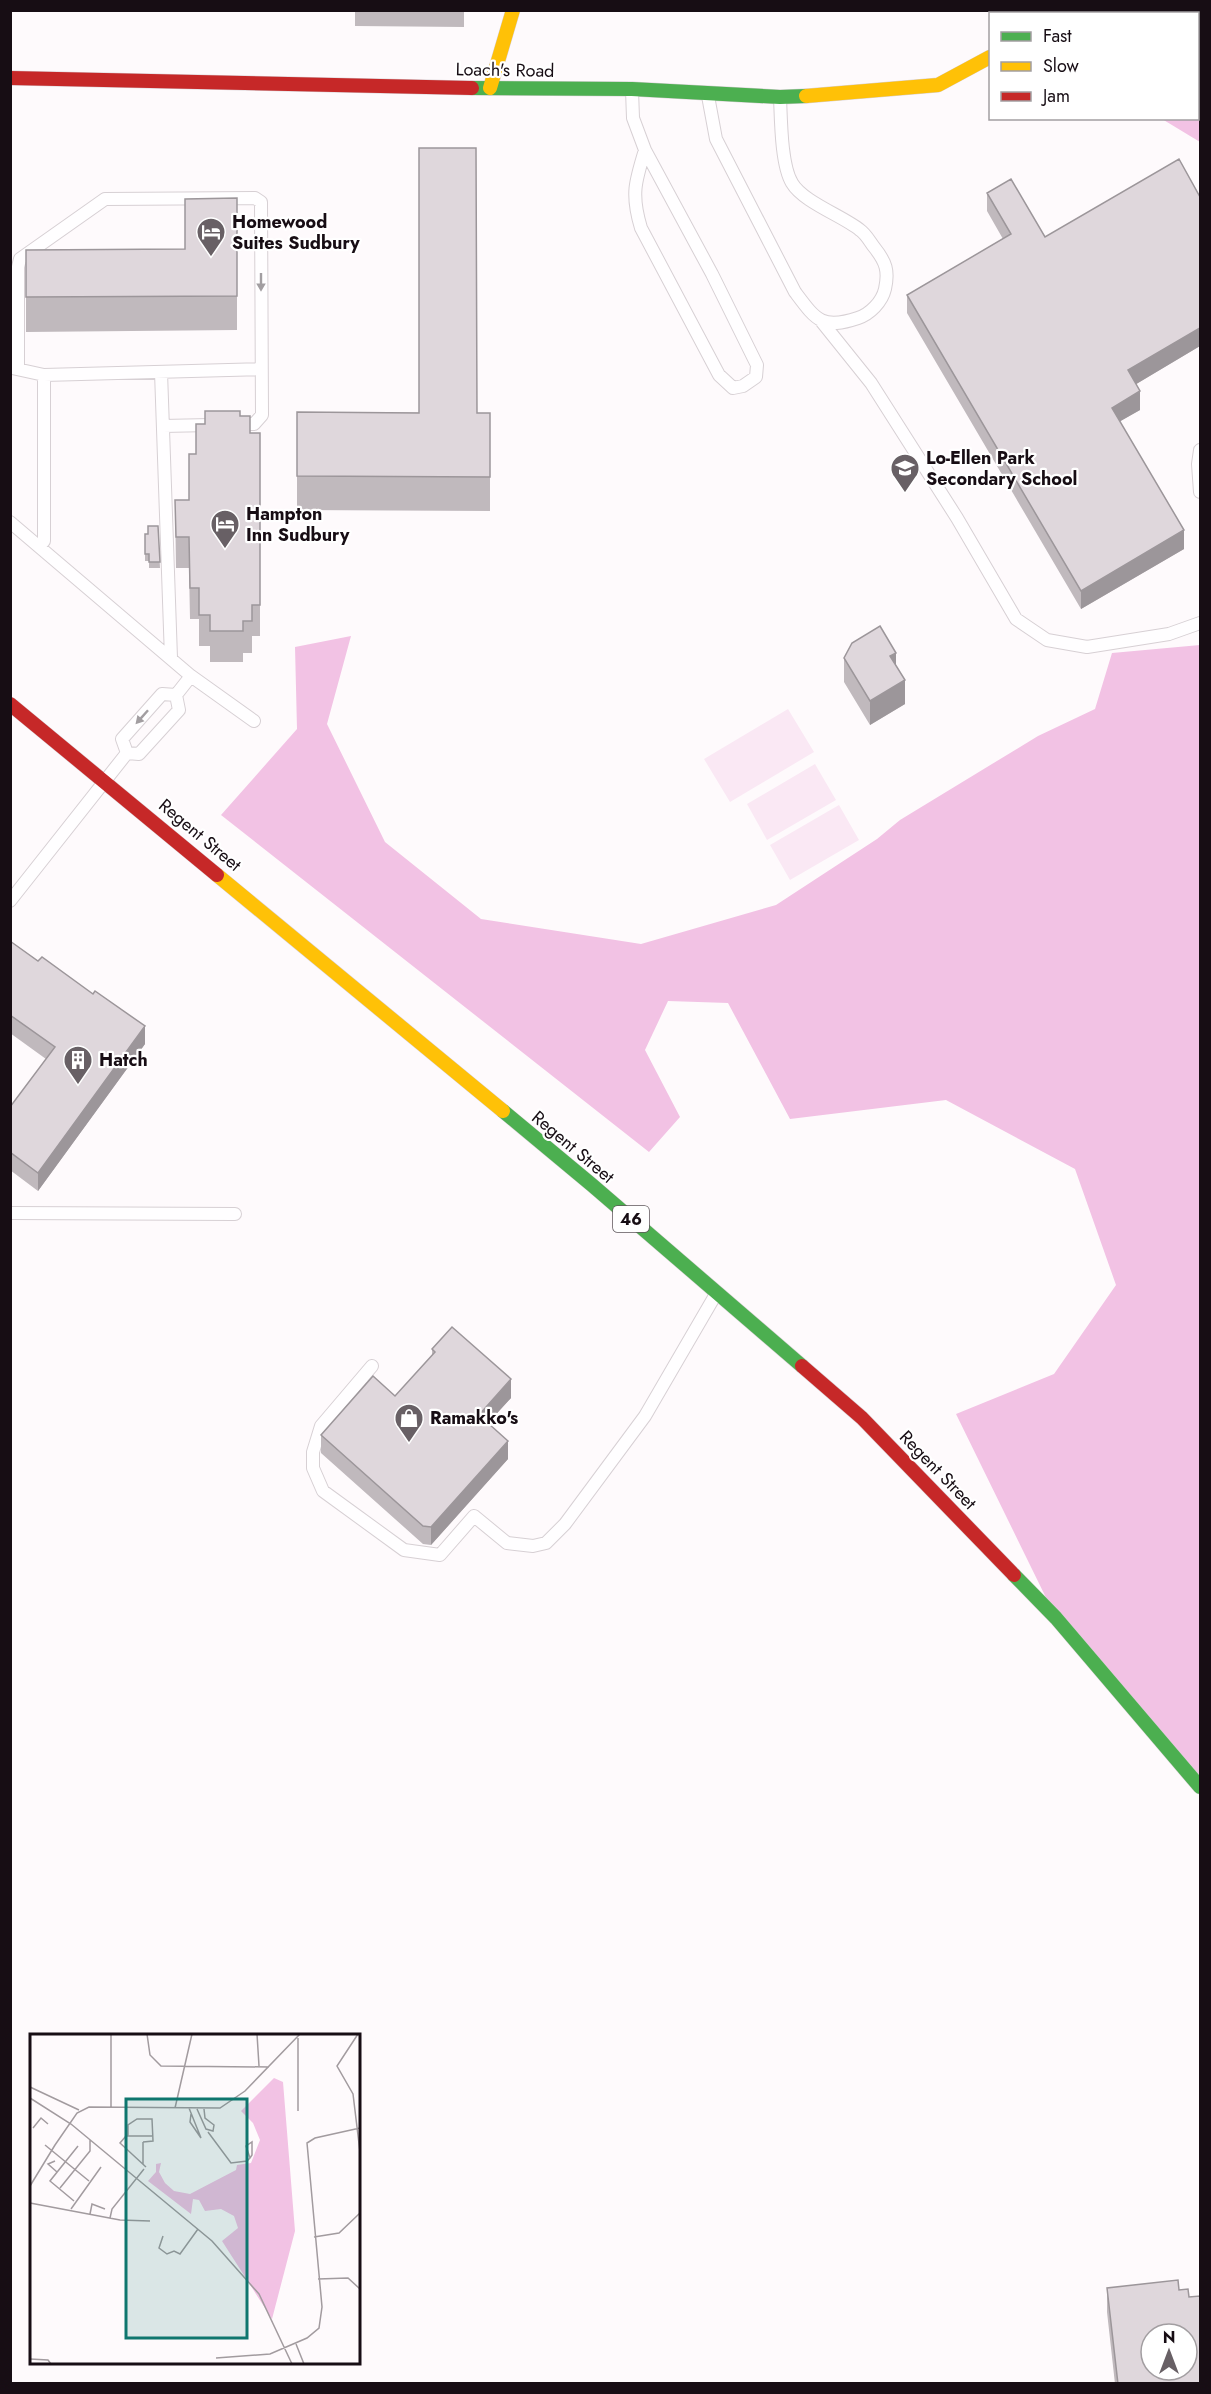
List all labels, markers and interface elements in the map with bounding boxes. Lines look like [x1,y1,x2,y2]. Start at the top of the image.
legend [989,12,1199,120]
text: Fast [1043,23,1072,49]
text: Slow [1043,53,1080,79]
street label: Loach's Road [455,56,555,84]
text: Jam [1041,83,1070,109]
place label: Homewood Suites Sudbury [232,209,360,256]
hotel icon: Homewood Suites Sudbury [195,216,227,258]
one-way arrow [256,272,266,291]
place label: Lo-Ellen Park Secondary School [926,445,1077,492]
school or university icon: Lo-Ellen Park Secondary School [889,452,921,494]
place label: Hampton Inn Sudbury [246,501,350,548]
hotel icon: Hampton Inn Sudbury [209,508,241,550]
one-way arrow [136,709,149,724]
street label: Regent Street [153,793,248,878]
building icon: Hatch [62,1044,94,1086]
place label: Hatch [99,1047,148,1073]
street label: Regent Street [526,1105,621,1190]
road number: 46 [613,1206,649,1232]
shop icon: Ramakko's [393,1402,425,1444]
place label: Ramakko's [430,1405,518,1431]
street label: Regent Street [894,1425,983,1516]
inset map [30,2034,360,2364]
north arrow [1139,2322,1199,2382]
text: N [1163,2326,1175,2349]

